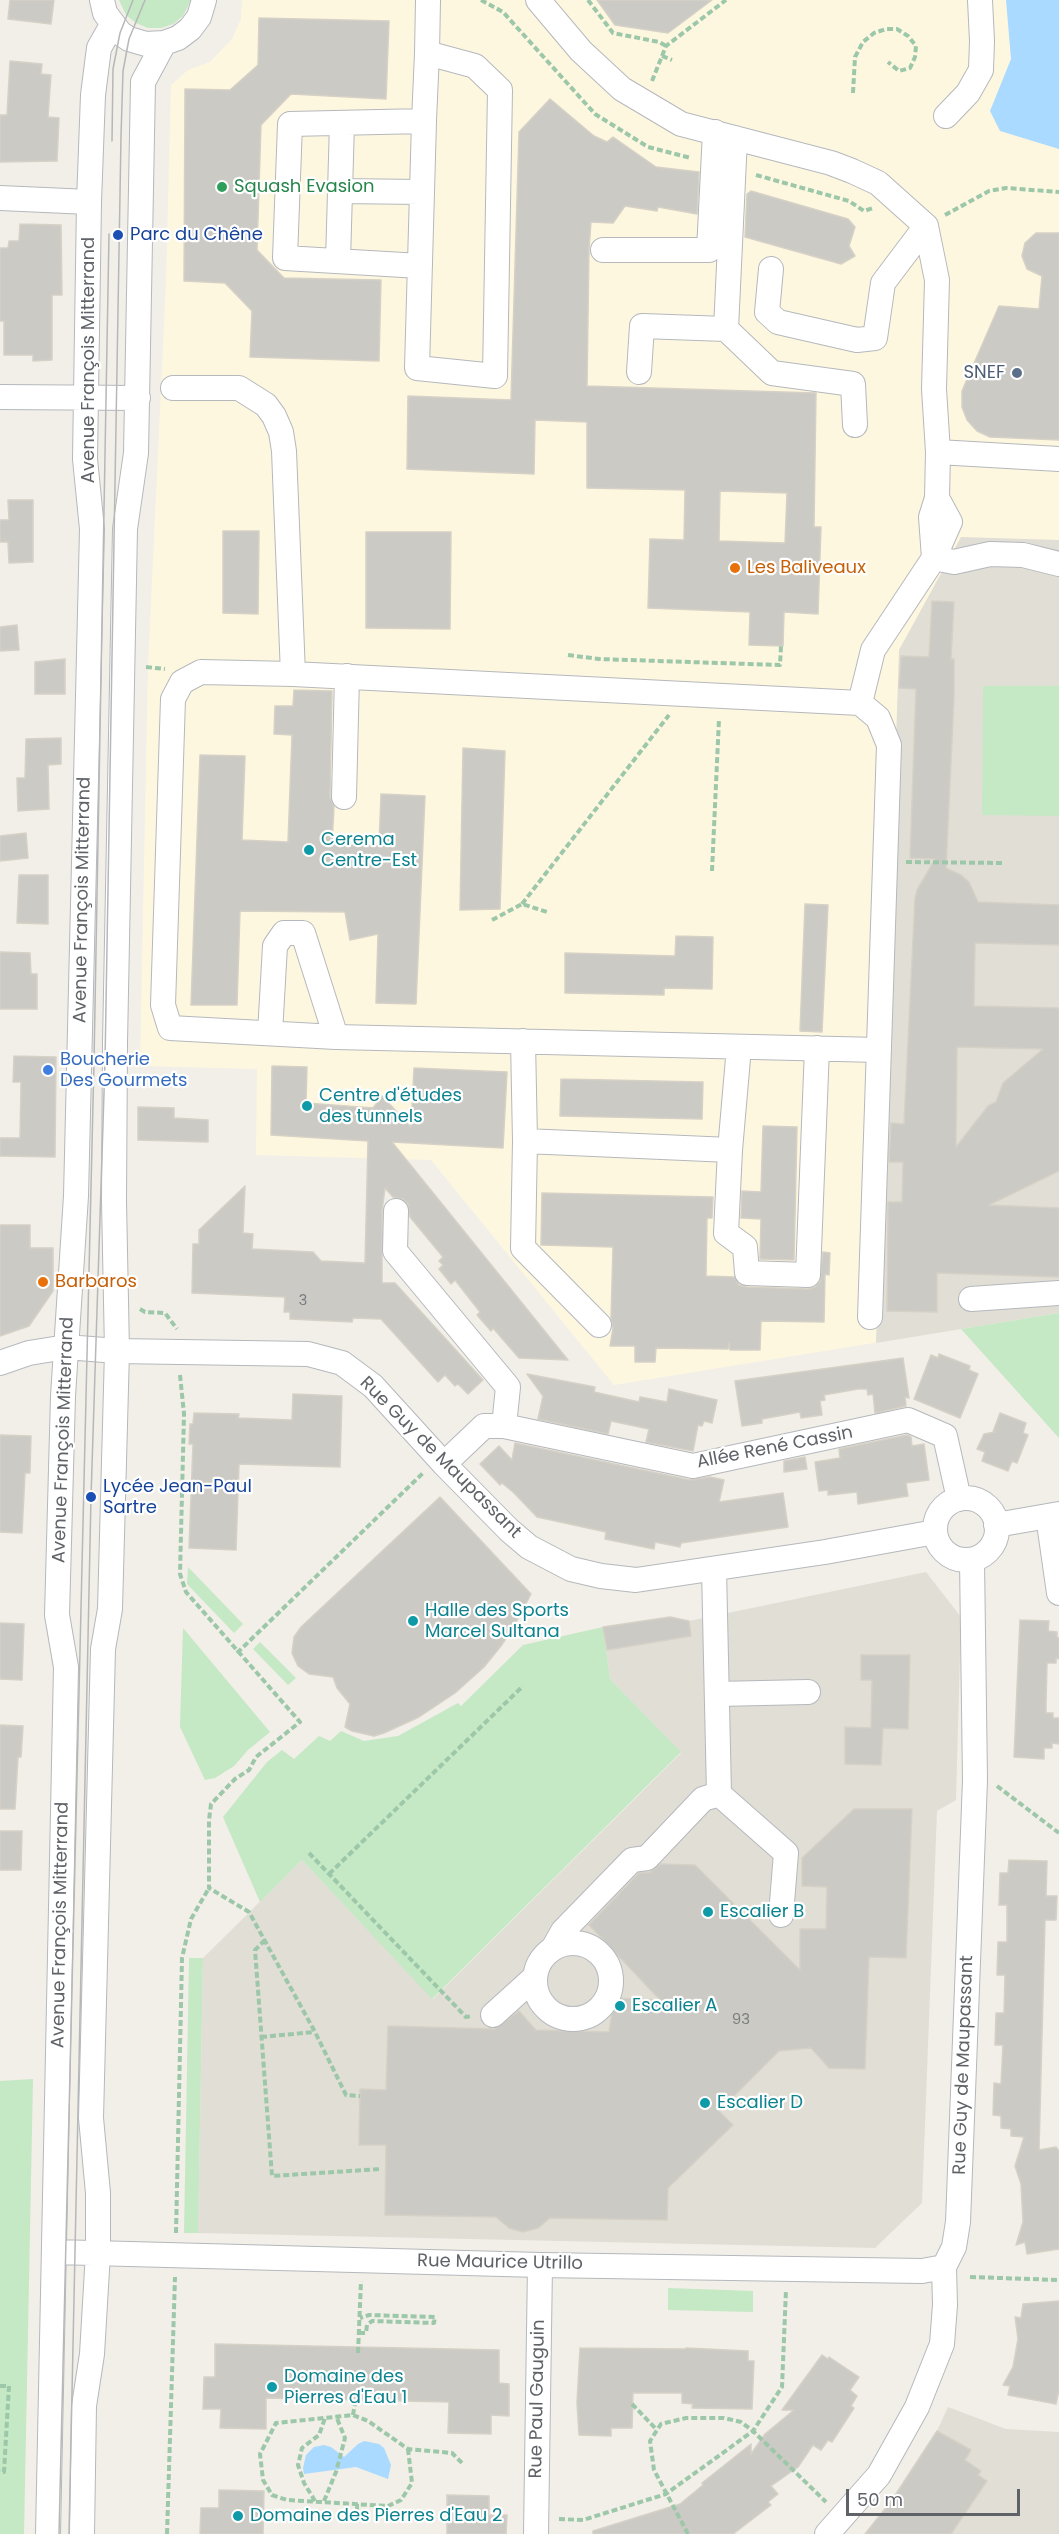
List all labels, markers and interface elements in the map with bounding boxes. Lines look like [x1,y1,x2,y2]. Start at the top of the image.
place label: Squash Evasion [234,176,375,198]
marker: Squash Evasion [215,180,229,194]
place label: Parc du Chêne [130,224,263,246]
marker: Parc du Chêne [111,228,125,242]
street label: Avenue François Mitterrand [78,237,100,483]
place label: SNEF [963,362,1005,384]
marker: SNEF [1010,366,1024,380]
place label: Les Baliveaux [747,557,866,579]
marker: Les Baliveaux [728,561,742,575]
street label: Avenue François Mitterrand [70,777,96,1023]
place label: Cerema Centre-Est [321,829,417,872]
marker: Cerema Centre-Est [302,843,316,857]
place label: Boucherie Des Gourmets [60,1049,187,1092]
marker: Boucherie Des Gourmets [41,1063,55,1077]
place label: Centre d'études des tunnels [319,1085,462,1128]
marker: Centre d'études des tunnels [300,1099,314,1113]
place label: Barbaros [55,1271,137,1293]
marker: Barbaros [36,1275,50,1289]
house number: 3 [299,1292,307,1310]
street label: Avenue François Mitterrand [49,1316,79,1564]
street label: Rue Guy de Maupassant [355,1373,525,1543]
street label: Allée René Cassin [695,1422,855,1474]
place label: Lycée Jean-Paul Sartre [103,1476,252,1518]
marker: Lycée Jean-Paul Sartre [84,1490,98,1504]
place label: Halle des Sports Marcel Sultana [425,1600,569,1642]
marker: Halle des Sports Marcel Sultana [406,1614,420,1628]
street label: Avenue François Mitterrand [48,1802,74,2048]
place label: Escalier B [720,1901,804,1923]
marker: Escalier B [701,1905,715,1919]
street label: Rue Guy de Maupassant [949,1955,979,2175]
place label: Escalier A [632,1995,717,2017]
marker: Escalier A [613,1999,627,2013]
house number: 93 [732,2011,750,2029]
place label: Escalier D [717,2092,803,2114]
marker: Escalier D [698,2096,712,2110]
street label: Rue Maurice Utrillo [417,2251,583,2275]
street label: Rue Paul Gauguin [526,2319,550,2479]
place label: Domaine des Pierres d'Eau 1 [284,2366,407,2408]
marker: Domaine des Pierres d'Eau 1 [265,2380,279,2394]
scale bar [849,2477,1023,2515]
text: 50 m [857,2487,903,2512]
place label: Domaine des Pierres d'Eau 2 [250,2505,502,2527]
marker: Domaine des Pierres d'Eau 2 [231,2509,245,2523]

